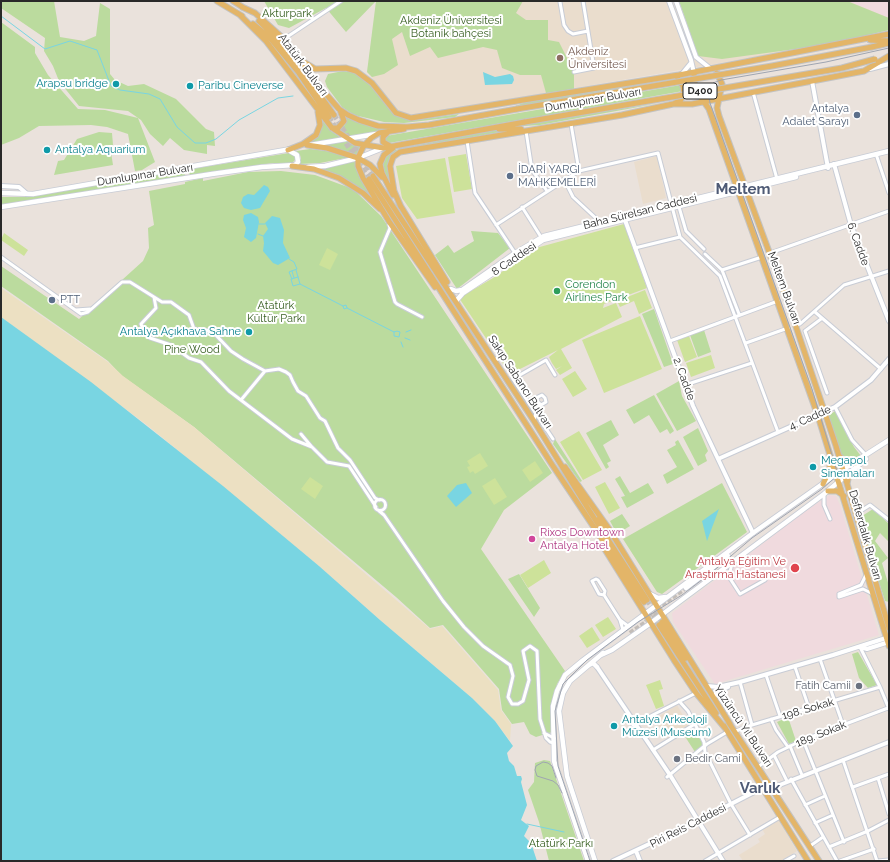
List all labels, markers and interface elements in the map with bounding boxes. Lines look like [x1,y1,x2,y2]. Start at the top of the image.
park label: Akturpark [262,7,312,21]
park label: Akdeniz Üniversitesi Botanik bahçesi [400,14,502,40]
street label: Atatürk Bulvarı [275,31,331,99]
place label: Akdeniz Üniversitesi [568,45,627,71]
marker: Akdeniz Üniversitesi [555,53,565,63]
place label: Arapsu bridge [36,77,108,91]
marker: Arapsu bridge [111,79,121,89]
place label: Paribu Cineverse [198,79,284,93]
marker: Paribu Cineverse [185,81,195,91]
road number: D400 [683,83,717,99]
street label: Dumlupınar Bulvarı [544,85,642,115]
place label: Antalya Adalet Sarayı [782,102,849,128]
marker: Antalya Adalet Sarayı [852,110,862,120]
place label: Antalya Aquarium [55,143,145,157]
marker: Antalya Aquarium [42,145,52,155]
street label: Dumlupınar Bulvarı [96,161,194,189]
place label: İDARİ YARGI MAHKEMELERİ [518,163,596,189]
marker: İDARİ YARGI MAHKEMELERİ [505,171,515,181]
district label: Meltem [715,180,771,198]
street label: Baha Sürelsan Caddesi [582,191,698,233]
street label: 6. Cadde [844,221,872,267]
street label: 8 Caddesi [489,239,539,279]
street label: Meltem Bulvarı [765,250,803,326]
place label: Corendon Airlines Park [565,278,628,304]
marker: Corendon Airlines Park [552,286,562,296]
place label: PTT [60,293,80,307]
marker: PTT [47,295,57,305]
park label: Atatürk Kültür Parkı [247,299,305,325]
place label: Antalya Açıkhava Sahne [120,325,241,339]
marker: Antalya Açıkhava Sahne [244,327,254,337]
street label: Sakıp Sabancı Bulvarı [485,333,555,431]
park label: Pine Wood [164,343,220,357]
street label: 2. Cadde [670,356,698,402]
street label: 4. Cadde [787,403,833,433]
place label: Megapol Sinemaları [821,454,874,480]
marker: Megapol Sinemaları [808,462,818,472]
street label: Defterdalık Bulvarı [846,488,884,582]
place label: Rixos Downtown Antalya Hotel [540,526,624,552]
marker: Rixos Downtown Antalya Hotel [527,534,537,544]
place label: Antalya Eğitim Ve Araştırma Hastanesi [685,555,786,581]
marker: Antalya Eğitim Ve Araştırma Hastanesi [789,562,801,574]
place label: Fatih Camii [796,679,851,693]
marker: Fatih Camii [854,681,864,691]
street label: Yüzüncü Yıl Bulvarı [711,683,775,769]
street label: 198. Sokak [781,695,835,723]
place label: Antalya Arkeoloji Müzesi (Museum) [622,713,711,739]
street label: 189. Sokak [794,718,848,750]
marker: Antalya Arkeoloji Müzesi (Museum) [609,721,619,731]
place label: Bedir Cami [685,752,741,766]
marker: Bedir Cami [672,754,682,764]
district label: Varlık [740,779,780,797]
street label: Piri Reis Caddesi [648,801,728,851]
park label: Atatürk Parkı [529,837,593,851]

